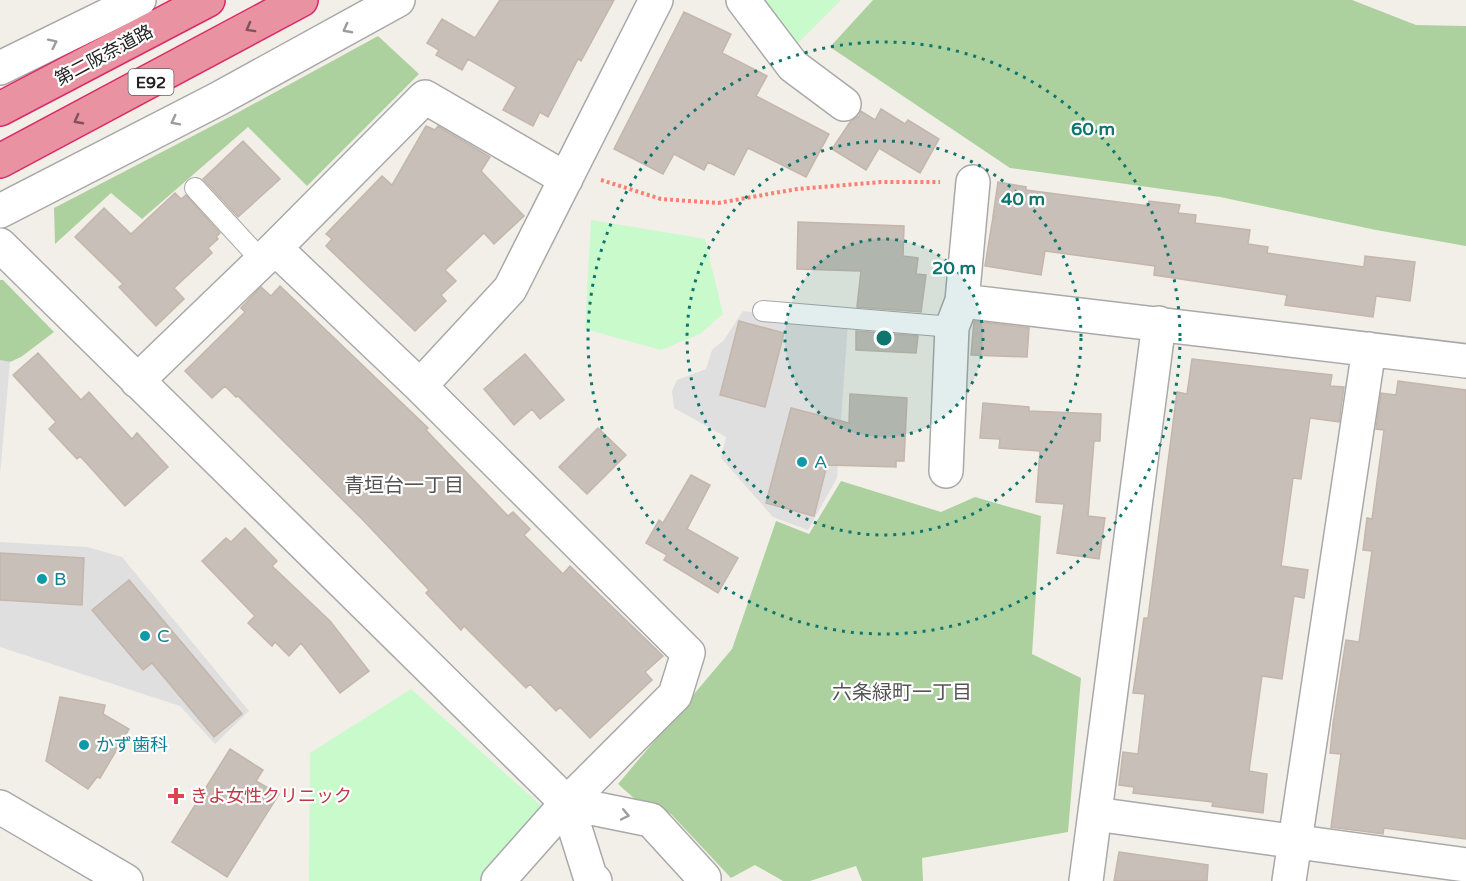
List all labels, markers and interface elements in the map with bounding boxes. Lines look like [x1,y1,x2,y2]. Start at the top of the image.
street label: 第二阪奈道路 [51,20,157,90]
one-way arrow [246,21,256,32]
one-way arrow [343,22,354,33]
one-way arrow [46,38,57,50]
road number: E92 [128,69,174,95]
one-way arrow [74,113,84,124]
one-way arrow [171,113,182,125]
text: 60 m [1071,118,1115,140]
text: 40 m [1001,188,1045,210]
text: 20 m [932,257,976,279]
centre of rings [874,328,894,348]
place label: A [814,451,827,473]
marker: A [795,455,809,469]
district label: 青垣台一丁目 [344,474,464,498]
place label: B [54,568,66,590]
marker: B [35,572,49,586]
place label: C [157,625,170,647]
marker: C [138,629,152,643]
district label: 六条緑町一丁目 [832,681,972,705]
place label: かず歯科 [96,734,168,756]
marker: かず歯科 [77,738,91,752]
place label: きよ女性クリニック [190,785,352,807]
marker: きよ女性クリニック [167,787,185,805]
one-way arrow [619,808,629,821]

